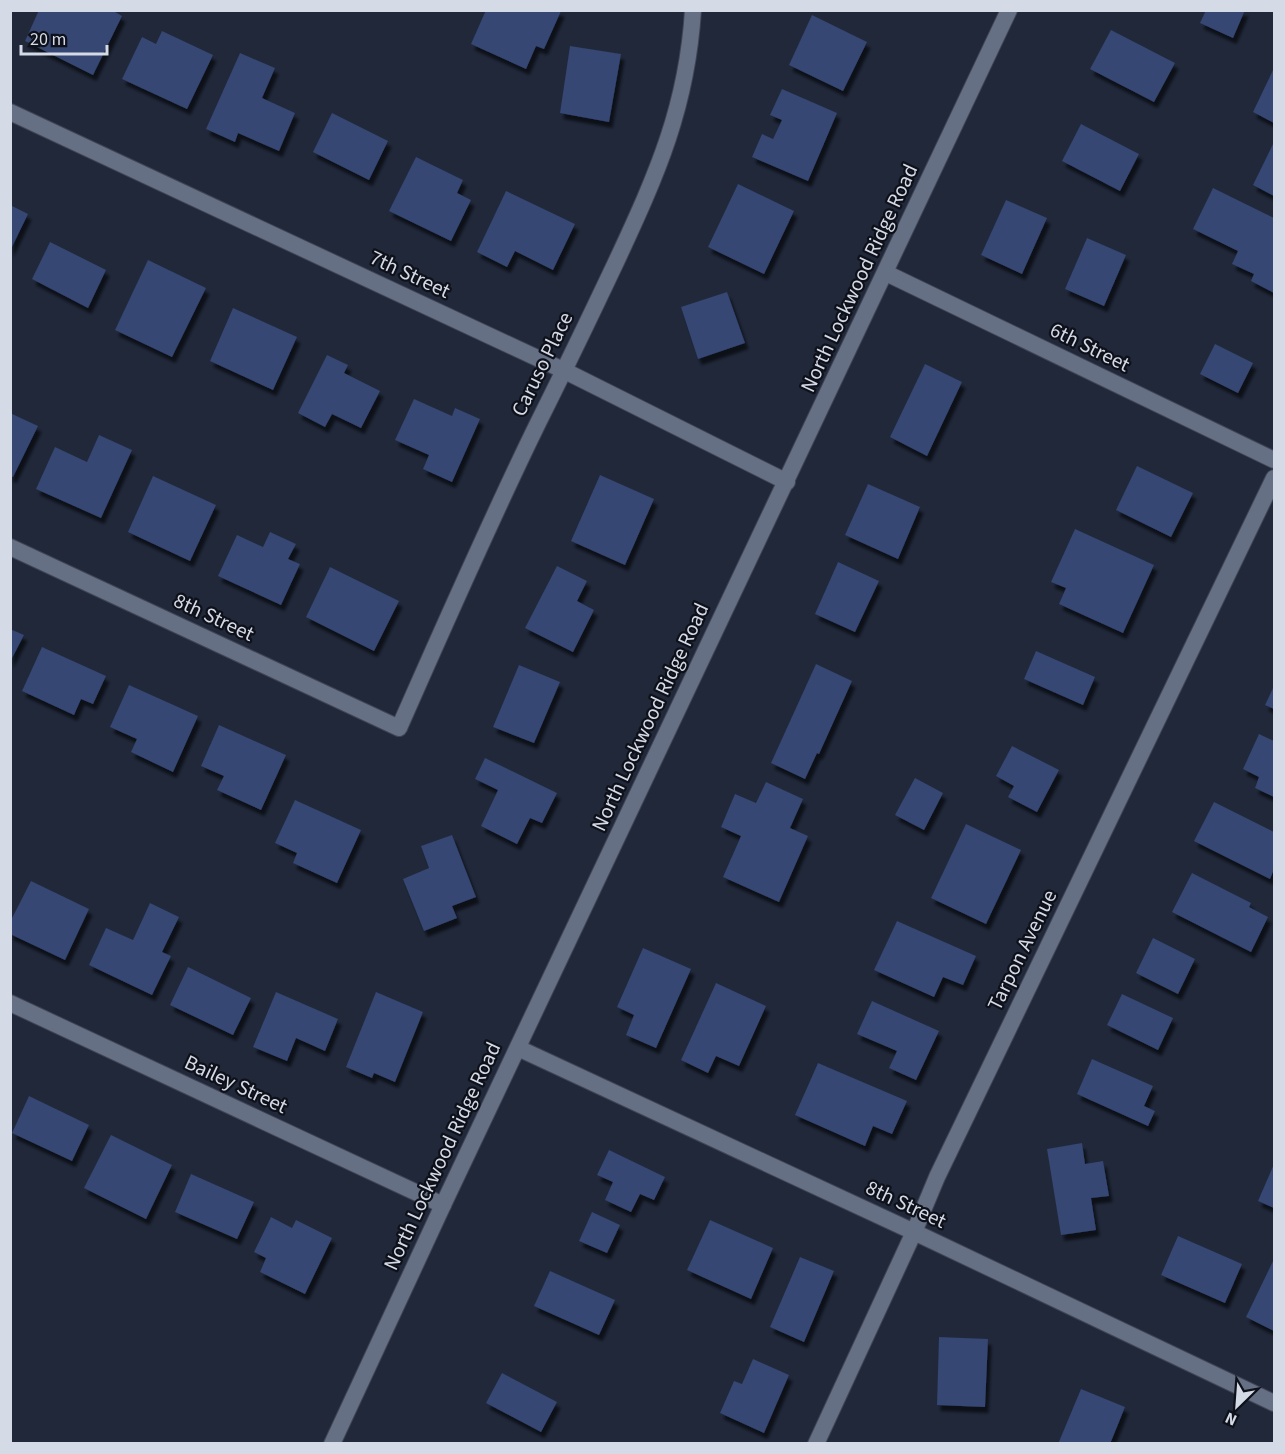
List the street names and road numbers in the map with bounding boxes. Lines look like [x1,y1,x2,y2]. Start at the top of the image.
street label: North Lockwood Ridge Road [793,159,925,397]
street label: 7th Street [365,242,455,306]
street label: Caruso Place [504,307,580,421]
street label: 6th Street [1045,315,1135,379]
street label: 8th Street [169,585,259,649]
street label: North Lockwood Ridge Road [584,598,716,836]
street label: Tarpon Avenue [980,885,1064,1015]
street label: North Lockwood Ridge Road [376,1037,508,1275]
street label: Bailey Street [180,1047,292,1121]
street label: 8th Street [861,1172,951,1236]

